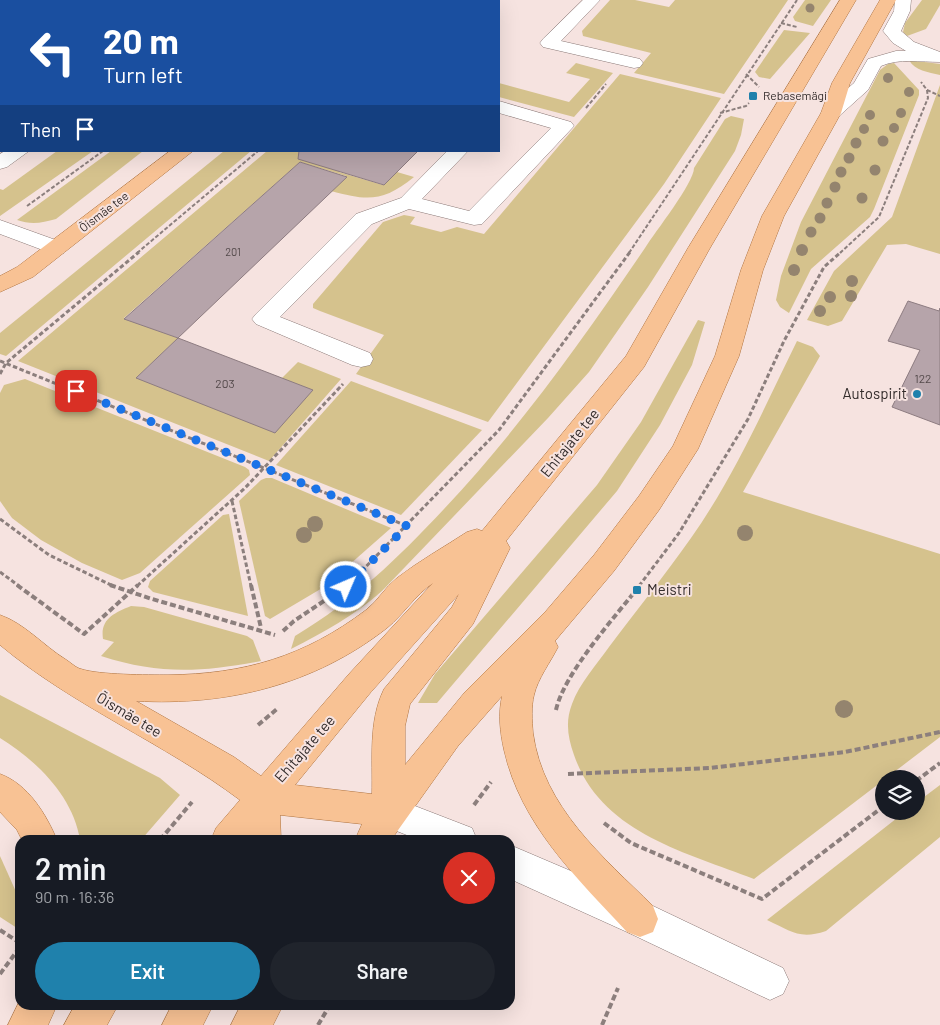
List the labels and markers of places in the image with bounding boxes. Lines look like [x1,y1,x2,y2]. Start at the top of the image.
place label: Rebasemägi [763,88,827,102]
marker: Rebasemägi [747,90,759,102]
pin [55,370,97,412]
place label: Autospirit [842,384,907,402]
marker: Autospirit [911,388,923,400]
place label: Meistri [647,580,692,598]
marker: Meistri [631,584,643,596]

